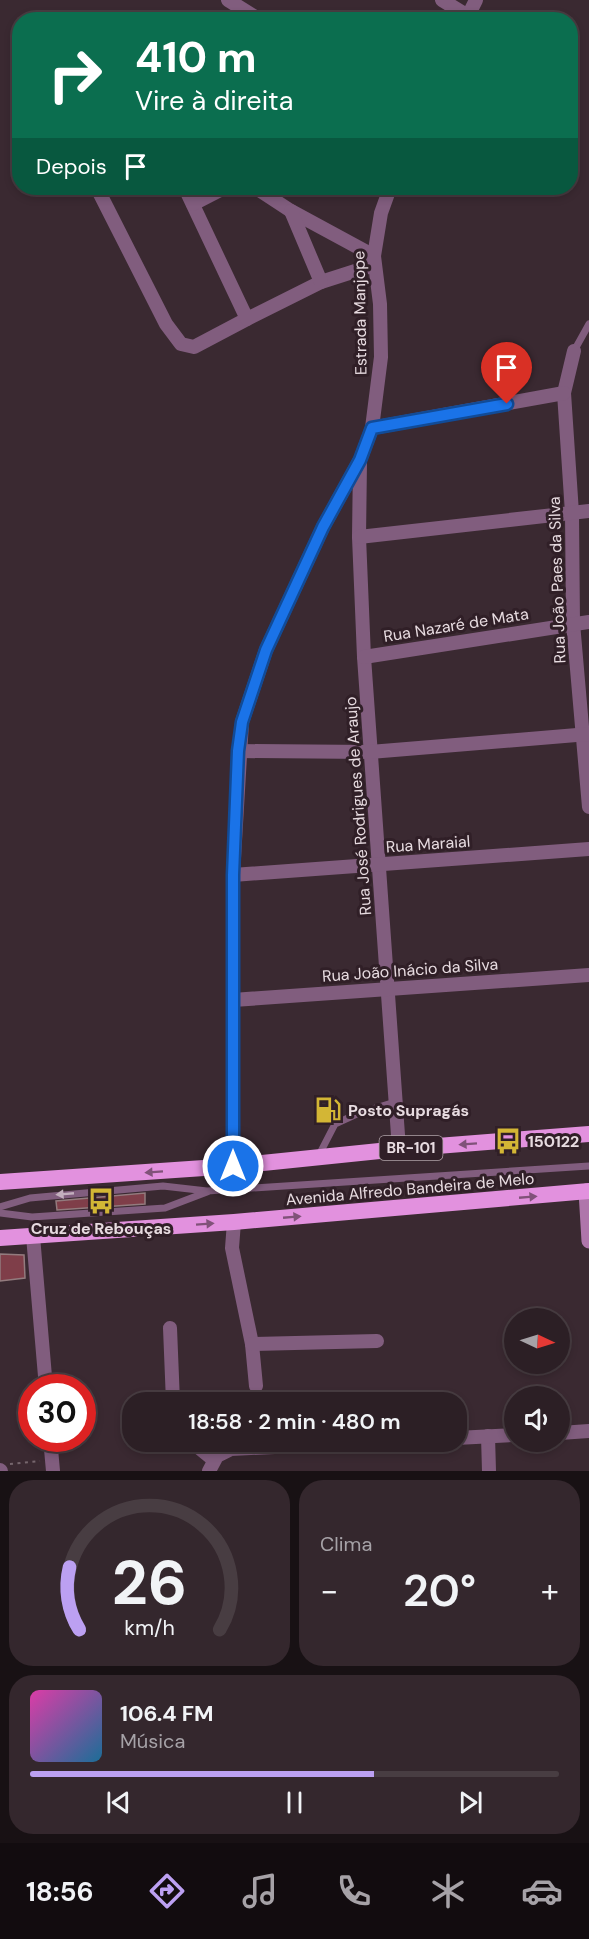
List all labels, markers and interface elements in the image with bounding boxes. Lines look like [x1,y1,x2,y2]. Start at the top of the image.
text: 410 m [135,30,257,85]
icon: right [36,36,114,114]
text: Vire à direita [135,83,293,118]
icon: arrive [119,150,152,183]
text: Depois [36,152,107,181]
street label: Estrada Manjope [348,251,372,375]
pin [481,342,532,404]
icon: arrive [490,351,523,384]
street label: Rua João Paes da Silva [544,496,570,664]
street label: Rua Nazaré de Mata [382,603,530,647]
street label: Rua José Rodrigues de Araujo [340,696,376,916]
street label: Rua Maraial [385,831,471,857]
street label: Rua João Inácio da Silva [321,953,499,987]
fuel station icon: Posto Supragás [313,1095,343,1125]
place label: Posto Supragás [348,1100,469,1121]
bus stop icon: 150122 [493,1126,523,1156]
place label: 150122 [528,1131,579,1152]
position arrow [201,1134,265,1198]
road number: BR-101 [380,1136,442,1160]
one-way arrow [458,1139,477,1149]
one-way arrow [145,1167,164,1176]
street label: Avenida Alfredo Bandeira de Melo [285,1168,535,1210]
bus stop icon: Cruz de Rebouças [86,1186,116,1216]
one-way arrow [56,1189,75,1199]
one-way arrow [519,1192,538,1202]
one-way arrow [283,1212,302,1222]
place label: Cruz de Rebouças [31,1218,171,1239]
one-way arrow [196,1219,215,1229]
north arrow [504,1308,570,1374]
map controls [504,1308,570,1452]
speed limit sign: 30 [18,1374,96,1452]
button: sound [504,1386,570,1452]
text: 18:58 · 2 min · 480 m [188,1407,401,1436]
text: Clima [320,1531,372,1557]
text: 26 [112,1542,187,1623]
text: 20° [403,1561,476,1620]
text: − [320,1569,338,1612]
text: + [541,1569,559,1612]
text: km/h [124,1614,175,1642]
text: 106.4 FM [120,1699,213,1728]
text: Música [120,1728,185,1754]
icon: previous [102,1786,135,1819]
icon: pause [278,1786,311,1819]
icon: next [454,1786,487,1819]
icon: directions [146,1870,188,1912]
icon: music [239,1870,281,1912]
icon: phone [333,1870,375,1912]
icon: climate [427,1870,469,1912]
icon: car [521,1870,563,1912]
text: 18:56 [26,1874,94,1909]

